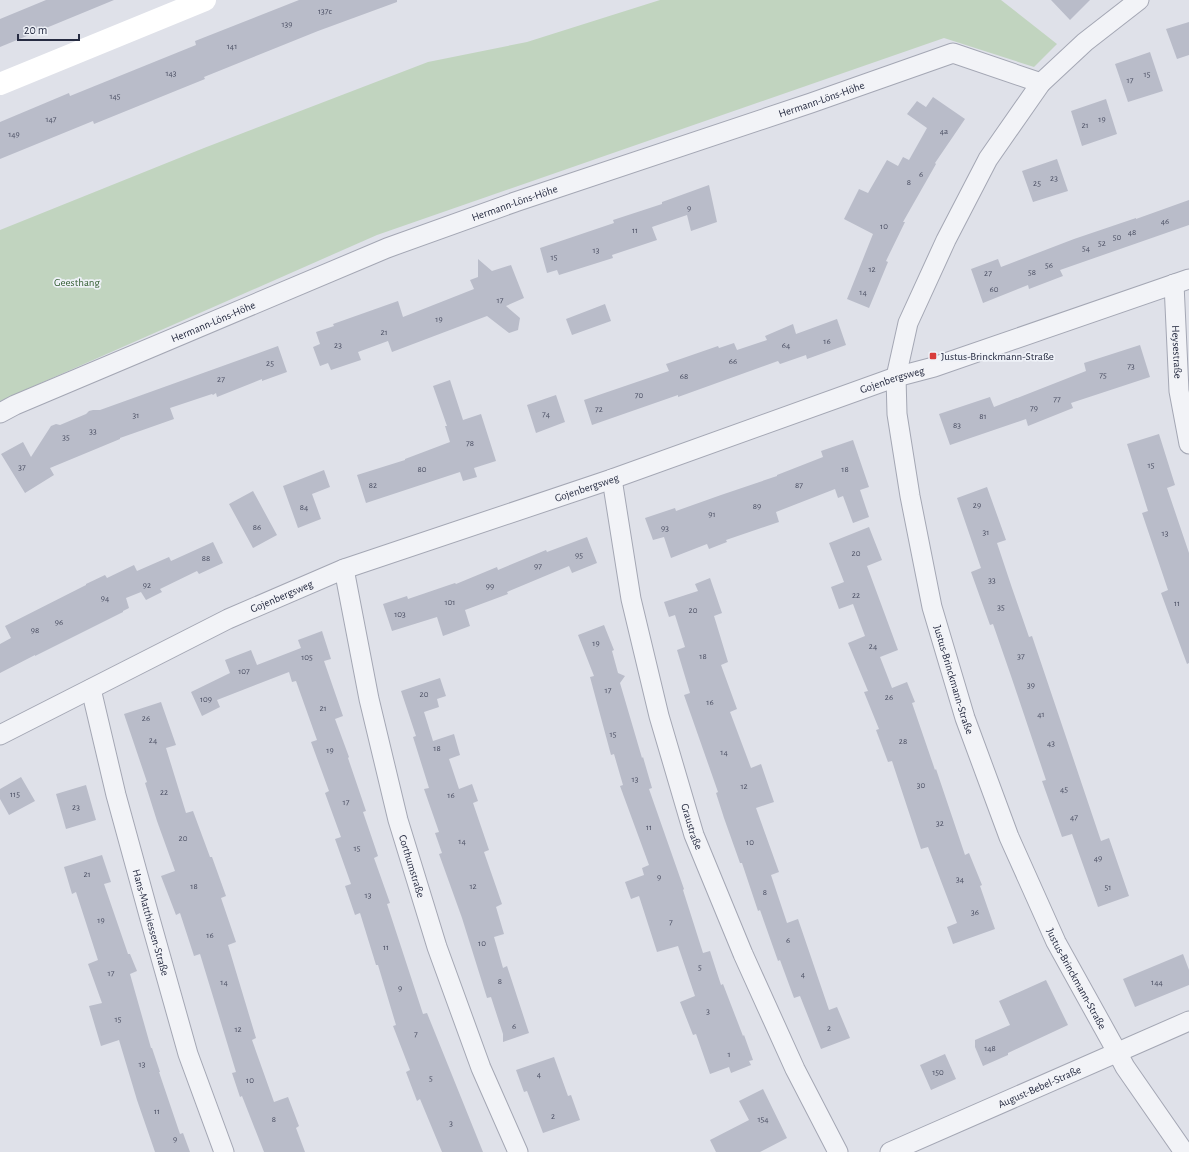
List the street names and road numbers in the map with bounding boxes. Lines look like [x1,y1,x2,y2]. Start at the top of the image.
street label: Hermann-Löns-Höhe [777,80,866,119]
street label: Hermann-Löns-Höhe [470,183,559,223]
street label: Hermann-Löns-Höhe [170,299,257,344]
street label: Heysestraße [1170,325,1183,379]
street label: Gojenbergsweg [859,365,926,395]
street label: Gojenbergsweg [553,472,621,504]
street label: Gojenbergsweg [249,578,315,615]
street label: Justus-Brinckmann-Straße [932,624,975,736]
street label: Graustraße [679,802,704,851]
street label: Corthumstraße [397,833,427,899]
street label: Hans-Matthiessen-Straße [131,868,171,977]
street label: Justus-Brinckmann-Straße [1045,927,1108,1031]
street label: August-Bebel-Straße [996,1064,1083,1110]

